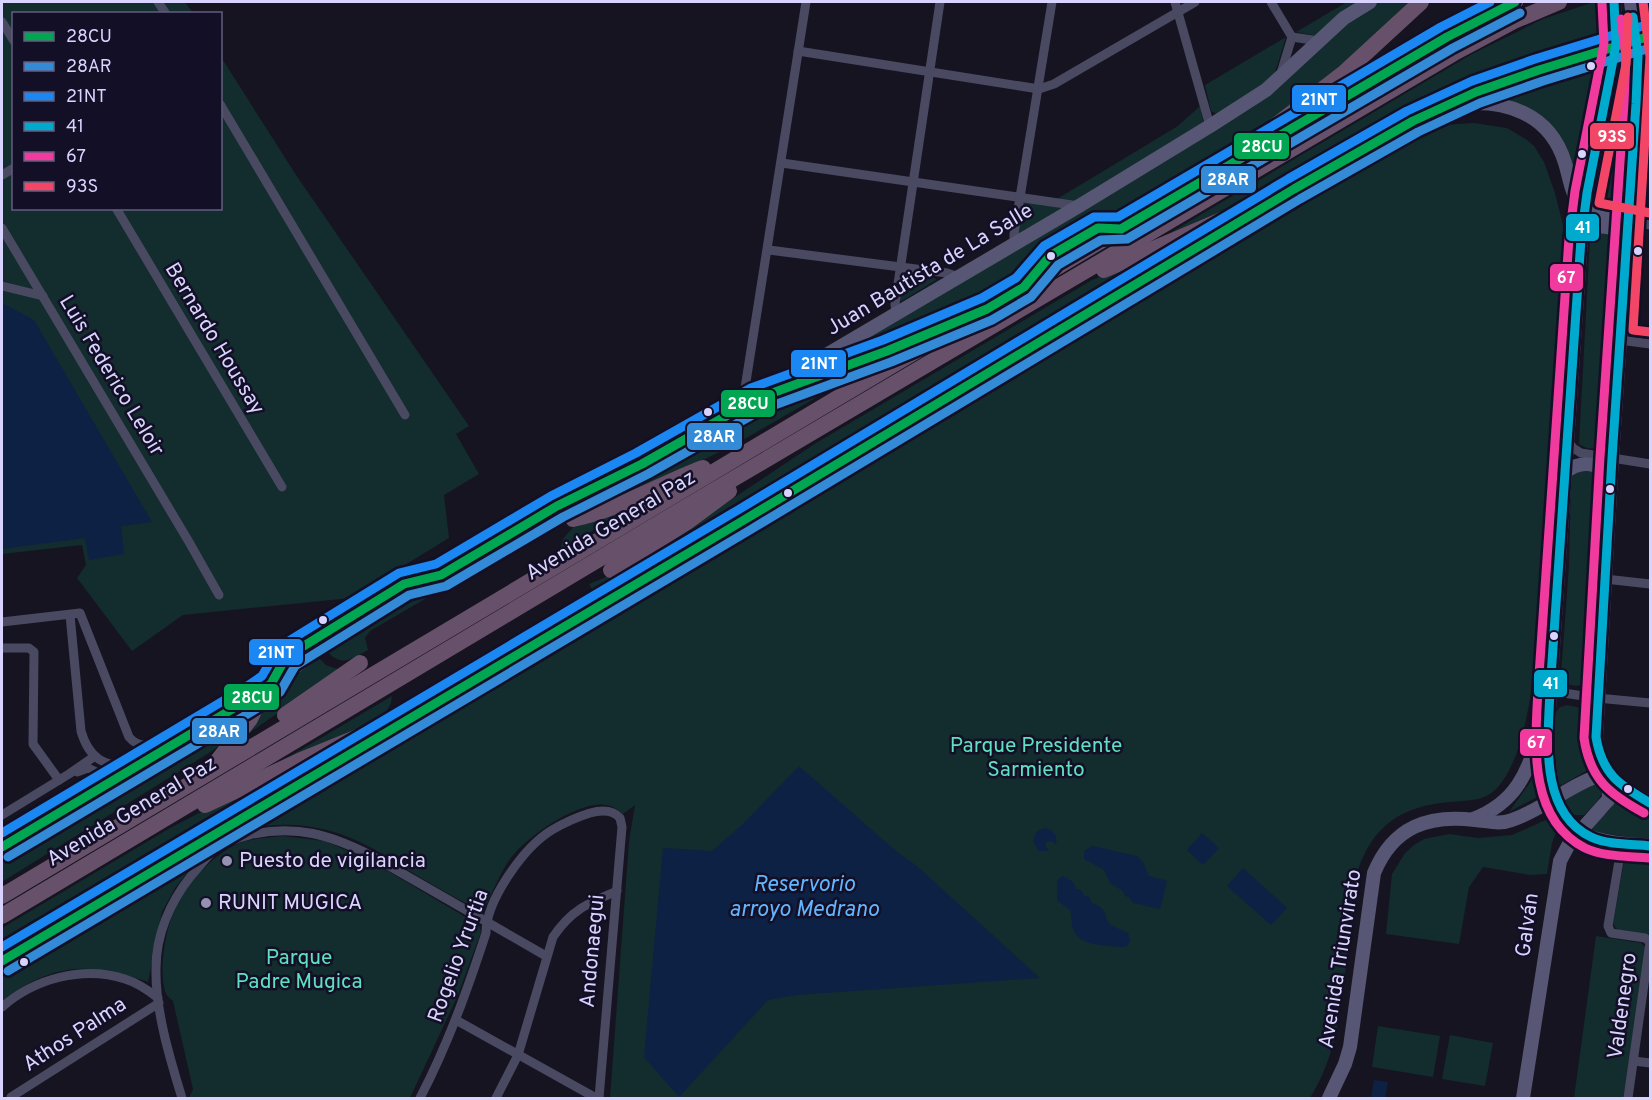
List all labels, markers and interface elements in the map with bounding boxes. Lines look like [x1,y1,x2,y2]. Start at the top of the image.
legend [12,12,222,210]
text: 28CU [66,26,112,49]
text: 28AR [66,56,112,79]
unlabelled marker [1585,60,1597,72]
line badge: 21NT [1291,84,1347,113]
text: 21NT [66,86,107,109]
text: 21NT [1300,91,1338,111]
text: 41 [66,116,84,139]
line badge: 93S [1589,122,1635,150]
text: 93S [1597,128,1627,148]
line badge: 28CU [1233,132,1290,160]
text: 28CU [1241,138,1283,158]
text: 67 [66,146,86,169]
unlabelled marker [1576,148,1588,160]
line badge: 28AR [1200,165,1257,194]
text: 28AR [1207,171,1249,191]
text: 93S [66,176,98,199]
street label: Juan Bautista de La Salle [822,198,1038,342]
line badge: 41 [1565,213,1600,242]
text: 41 [1575,219,1591,239]
unlabelled marker [1632,245,1644,257]
unlabelled marker [1045,250,1057,262]
street label: Bernardo Houssay [158,258,270,420]
line badge: 67 [1549,263,1584,292]
text: 67 [1557,269,1575,289]
street label: Luis Federico Leloir [52,290,170,462]
line badge: 21NT [790,349,847,378]
text: 21NT [800,355,838,375]
line badge: 28CU [720,389,776,418]
text: 28CU [727,395,769,415]
unlabelled marker [702,406,714,418]
line badge: 28AR [686,422,743,451]
text: 28AR [693,428,735,448]
street label: Avenida General Paz [521,465,701,587]
unlabelled marker [1604,483,1616,495]
unlabelled marker [782,487,794,499]
unlabelled marker [317,614,329,626]
unlabelled marker [1548,630,1560,642]
line badge: 21NT [248,638,304,666]
text: 21NT [257,644,295,664]
line badge: 41 [1533,669,1568,698]
text: 41 [1543,675,1559,695]
line badge: 28CU [223,683,280,711]
text: 28CU [231,689,273,709]
line badge: 28AR [191,717,248,745]
text: 28AR [198,723,240,743]
line badge: 67 [1519,728,1553,757]
park label: Parque Presidente Sarmiento [950,733,1122,784]
text: 67 [1527,734,1545,754]
street label: Avenida General Paz [42,751,222,873]
unlabelled marker [1622,783,1634,795]
place label: Puesto de vigilancia [239,848,426,875]
marker: Puesto de vigilancia [220,854,234,868]
street label: Avenida Triunvirato [1314,867,1368,1051]
water label: Reservorio arroyo Medrano [729,872,879,924]
street label: Rogelio Yrurtia [422,886,496,1026]
place label: RUNIT MUGICA [218,890,362,917]
street label: Galván [1510,891,1546,959]
street label: Andonaegui [575,893,611,1009]
marker: RUNIT MUGICA [199,896,213,910]
park label: Parque Padre Mugica [236,945,362,996]
street label: Valdenegro [1602,951,1644,1061]
unlabelled marker [18,956,30,968]
street label: Athos Palma [18,991,132,1079]

